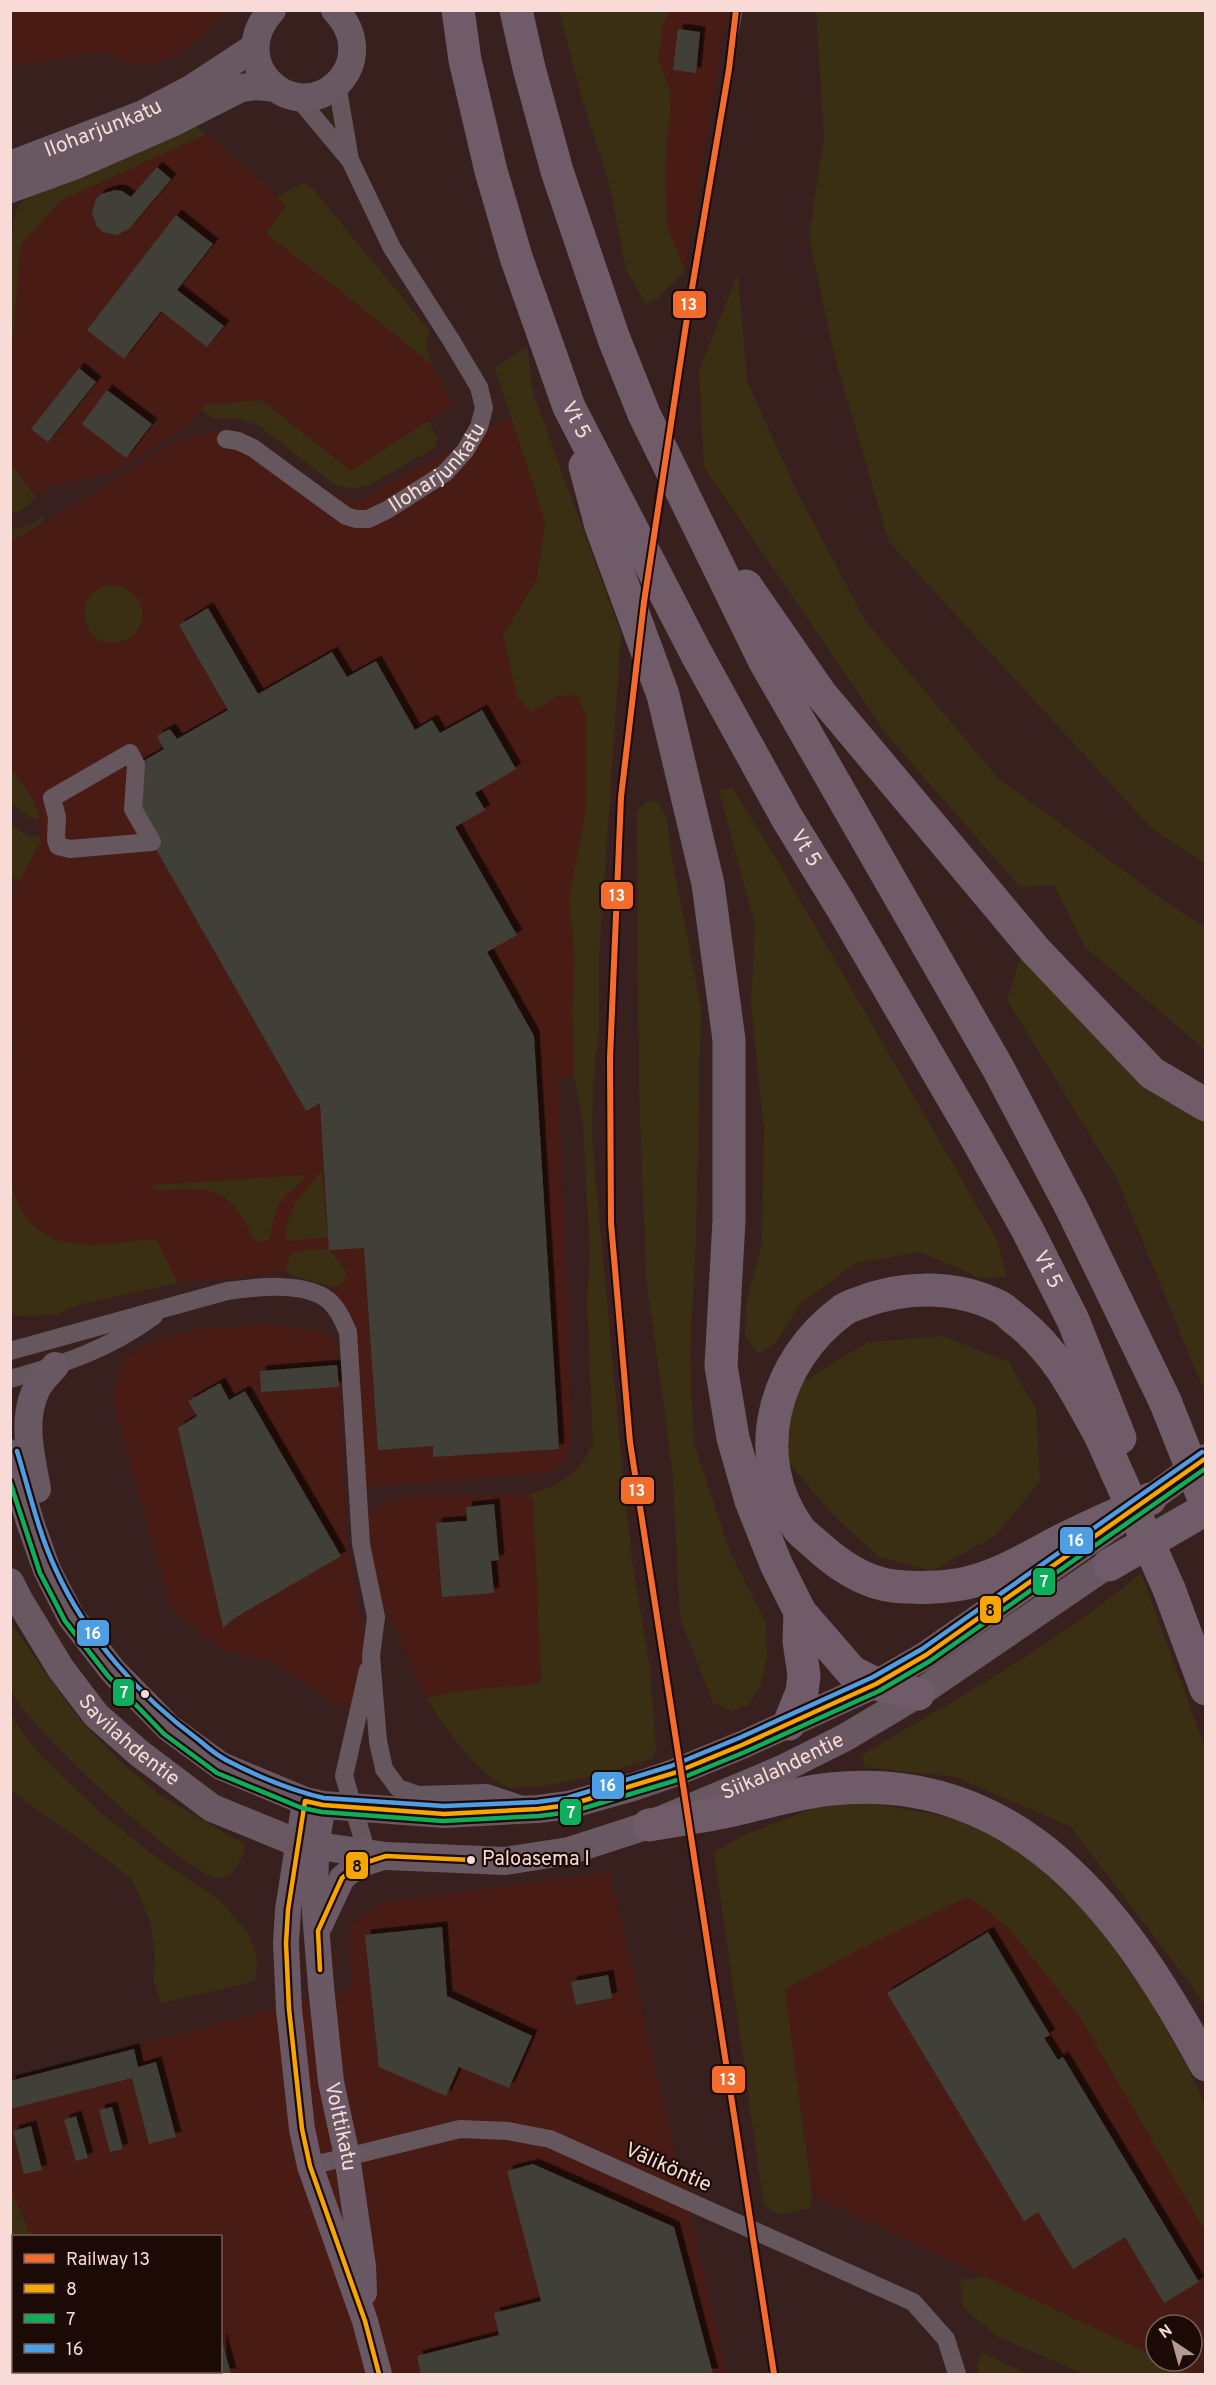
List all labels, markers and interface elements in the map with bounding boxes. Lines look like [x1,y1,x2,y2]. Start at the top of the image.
street label: Iloharjunkatu [41,93,167,164]
line badge: 13 [672,290,707,319]
text: 13 [681,296,697,316]
street label: Vt 5 [555,396,597,444]
street label: Iloharjunkatu [383,418,492,519]
street label: Vt 5 [784,824,827,872]
line badge: 13 [600,881,634,910]
text: 13 [609,887,625,907]
street label: Vt 5 [1027,1246,1069,1293]
line badge: 13 [620,1476,655,1505]
text: 13 [629,1482,645,1502]
line badge: 16 [1059,1526,1094,1555]
text: 16 [1068,1532,1084,1552]
line badge: 7 [1032,1567,1056,1596]
text: 7 [1040,1573,1048,1593]
line badge: 8 [979,1595,1002,1624]
text: 8 [985,1602,995,1622]
line badge: 16 [76,1619,110,1647]
text: 16 [85,1625,101,1645]
line badge: 7 [112,1678,135,1707]
text: 7 [120,1684,128,1704]
unlabelled marker [139,1688,151,1700]
street label: Savilahdentie [72,1689,185,1792]
street label: Siikalahdentie [717,1727,849,1807]
line badge: 16 [591,1771,625,1800]
text: 16 [600,1777,616,1797]
line badge: 7 [559,1798,582,1826]
text: 7 [567,1804,575,1824]
place label: Paloasema I [482,1847,590,1873]
line badge: 8 [345,1851,369,1880]
marker: Paloasema I [465,1854,477,1866]
text: 8 [352,1858,362,1878]
line badge: 13 [711,2065,746,2094]
text: 13 [720,2071,736,2091]
street label: Volttikatu [318,2080,363,2173]
street label: Väliköntie [620,2137,716,2199]
legend [12,2235,222,2373]
text: Railway 13 [66,2249,150,2272]
text: 8 [66,2279,77,2302]
text: 7 [66,2309,75,2332]
north arrow [1144,2313,1204,2373]
text: N [1156,2321,1177,2344]
text: 16 [66,2339,83,2362]

